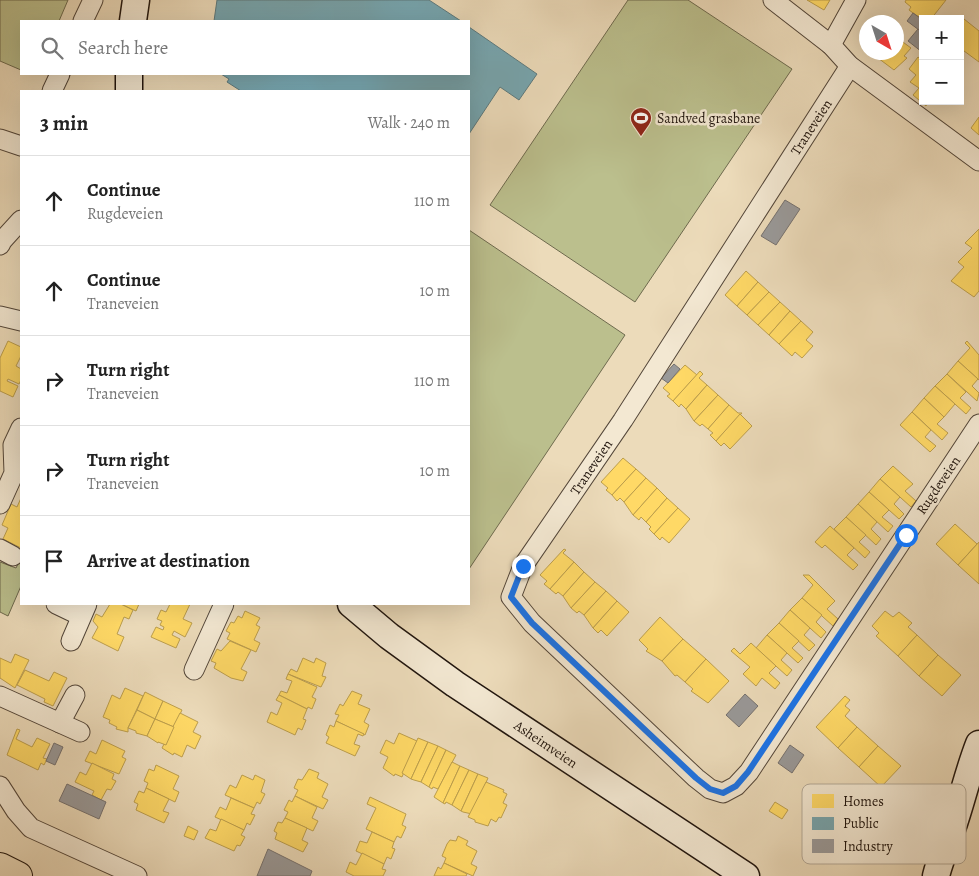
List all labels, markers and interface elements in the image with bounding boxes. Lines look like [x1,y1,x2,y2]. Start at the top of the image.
north arrow [859,15,904,60]
map controls [919,15,964,105]
button: + [919,15,964,60]
search box [20,20,470,75]
icon: search [38,34,66,62]
text: Search here [78,35,168,61]
button: − [919,60,964,105]
street label: Traneveien [786,95,837,159]
sports icon: Sandved grasbane [629,106,653,137]
text: 3 min [40,109,88,137]
place label: Sandved grasbane [657,109,760,128]
text: Walk · 240 m [368,112,450,134]
text: Continue [87,177,161,203]
icon: ahead [40,187,68,215]
text: 110 m [414,190,450,212]
text: Rugdeveien [87,203,163,225]
text: Continue [87,267,161,293]
icon: ahead [40,277,68,305]
text: 10 m [420,280,450,302]
text: Traneveien [87,293,159,315]
text: Turn right [87,357,169,383]
icon: right [40,367,68,395]
text: 110 m [414,370,450,392]
text: Traneveien [87,383,159,405]
street label: Traneveien [566,436,617,499]
text: Turn right [87,447,169,473]
street label: Rugdeveien [912,452,965,518]
icon: right [40,457,68,485]
text: 10 m [420,460,450,482]
text: Traneveien [87,473,159,495]
route start [895,524,918,547]
icon: arrive [40,547,68,575]
text: Arrive at destination [87,548,250,574]
route end [512,555,535,578]
street label: Asheimveien [509,716,582,773]
legend [802,784,966,864]
text: Homes [843,792,884,811]
text: Public [843,814,879,833]
text: Industry [843,837,893,856]

